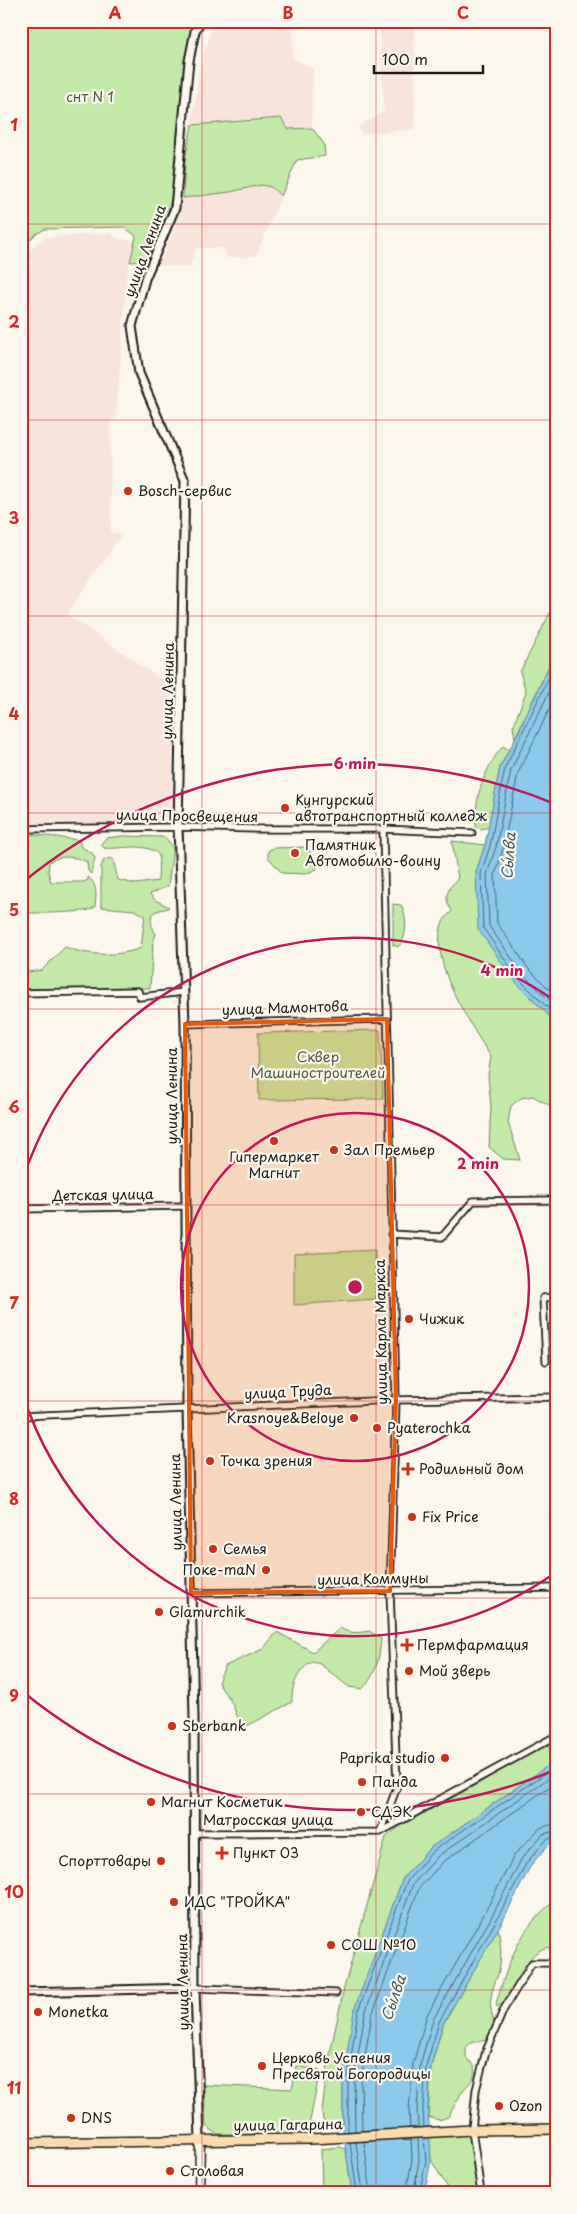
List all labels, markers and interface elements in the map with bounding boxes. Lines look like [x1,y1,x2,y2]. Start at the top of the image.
text: A [109,0,122,24]
text: B [283,0,294,24]
text: C [457,0,469,24]
scale bar [374,42,483,74]
text: 100 m [382,47,428,70]
park label: снт N 1 [66,86,114,107]
text: 1 [10,112,18,136]
street label: улица Ленина [118,201,171,300]
text: 2 [8,309,20,333]
place label: Bosch-сервис [138,480,232,501]
marker: Bosch-сервис [122,485,134,497]
text: 3 [9,505,19,529]
street label: улица Ленина [156,642,179,740]
text: 4 [9,701,20,725]
text: 6 min [334,751,376,774]
place label: Кунгурский автотранспортный колледж [295,789,487,826]
marker: Кунгурский автотранспортный колледж [279,802,291,814]
street label: улица Просвещения [116,804,258,827]
water label: Сы́лва [494,831,521,880]
place label: Памятник Автомобилю-воину [305,834,441,871]
marker: Памятник Автомобилю-воину [289,847,301,859]
text: 5 [9,897,19,921]
text: 4 min [481,958,523,981]
street label: улица Мамонтова [221,995,349,1020]
park label: Сквер Машиностроителей [250,1046,386,1083]
street label: улица Ленина [161,1047,182,1145]
text: 6 [8,1094,20,1118]
marker: Гипермаркет Магнит [268,1135,280,1147]
place label: Зал Премьер [344,1139,435,1160]
marker: Зал Премьер [328,1144,340,1156]
place label: Гипермаркет Магнит [229,1146,319,1183]
text: 2 min [457,1151,499,1174]
street label: Детская улица [51,1183,154,1206]
street label: улица Карла Маркса [369,1259,392,1405]
centre of rings [346,1278,364,1296]
text: 7 [9,1290,19,1314]
place label: Чижик [419,1308,465,1329]
marker: Чижик [403,1313,415,1325]
street label: улица Труда [244,1379,333,1404]
place label: Krasnoye&Beloye [227,1407,344,1428]
marker: Krasnoye&Beloye [348,1412,360,1424]
place label: Pyaterochka [387,1417,471,1438]
marker: Pyaterochka [371,1422,383,1434]
place label: Точка зрения [220,1450,313,1471]
street label: улица Ленина [164,1453,187,1551]
marker: Точка зрения [204,1455,216,1467]
place label: Родильный дом [419,1458,524,1479]
marker: Родильный дом [401,1462,415,1476]
text: 8 [9,1486,19,1510]
place label: Fix Price [422,1506,479,1527]
marker: Fix Price [406,1511,418,1523]
place label: Семья [223,1538,267,1559]
marker: Семья [207,1543,219,1555]
place label: Поке-maN [183,1559,256,1580]
marker: Поке-maN [260,1564,272,1576]
street label: улица Коммуны [317,1567,429,1590]
place label: Glamurchik [169,1601,246,1622]
marker: Glamurchik [153,1606,165,1618]
place label: Пермфармация [417,1634,529,1655]
marker: Пермфармация [401,1639,413,1651]
place label: Мой зверь [419,1660,490,1681]
marker: Мой зверь [403,1665,415,1677]
text: 9 [9,1683,19,1707]
place label: Sberbank [182,1715,247,1736]
marker: Sberbank [166,1720,178,1732]
place label: Paprika studio [340,1747,435,1768]
marker: Paprika studio [439,1752,451,1764]
place label: Панда [372,1771,418,1792]
marker: Панда [356,1776,368,1788]
place label: Магнит Косметик [161,1791,283,1812]
marker: Магнит Косметик [145,1796,157,1808]
place label: СДЭК [371,1801,412,1822]
marker: СДЭК [355,1806,367,1818]
street label: Матросская улица [203,1809,333,1830]
place label: Пункт 03 [233,1842,299,1863]
marker: Пункт 03 [215,1846,229,1860]
place label: Спорттовары [58,1850,151,1871]
marker: Спорттовары [155,1855,167,1867]
text: 10 [4,1879,24,1903]
place label: ИДС "ТРОЙКА" [184,1891,290,1912]
marker: ИДС "ТРОЙКА" [168,1896,180,1908]
street label: улица Ленина [171,1933,194,2031]
place label: СОШ №10 [341,1934,416,1955]
marker: СОШ №10 [325,1939,337,1951]
water label: Сы́лва [374,1971,411,2024]
place label: Monetka [48,2001,109,2022]
marker: Monetka [32,2006,44,2018]
place label: Церковь Успения Пресвятой Богородицы [272,2047,431,2084]
marker: Церковь Успения Пресвятой Богородицы [256,2060,268,2072]
text: 11 [7,2075,21,2099]
place label: Ozon [509,2095,542,2116]
marker: Ozon [493,2100,505,2112]
place label: DNS [81,2107,112,2128]
marker: DNS [65,2112,77,2124]
street label: улица Гагарина [233,2113,343,2136]
place label: Столовая [180,2160,244,2181]
marker: Столовая [164,2165,176,2177]

